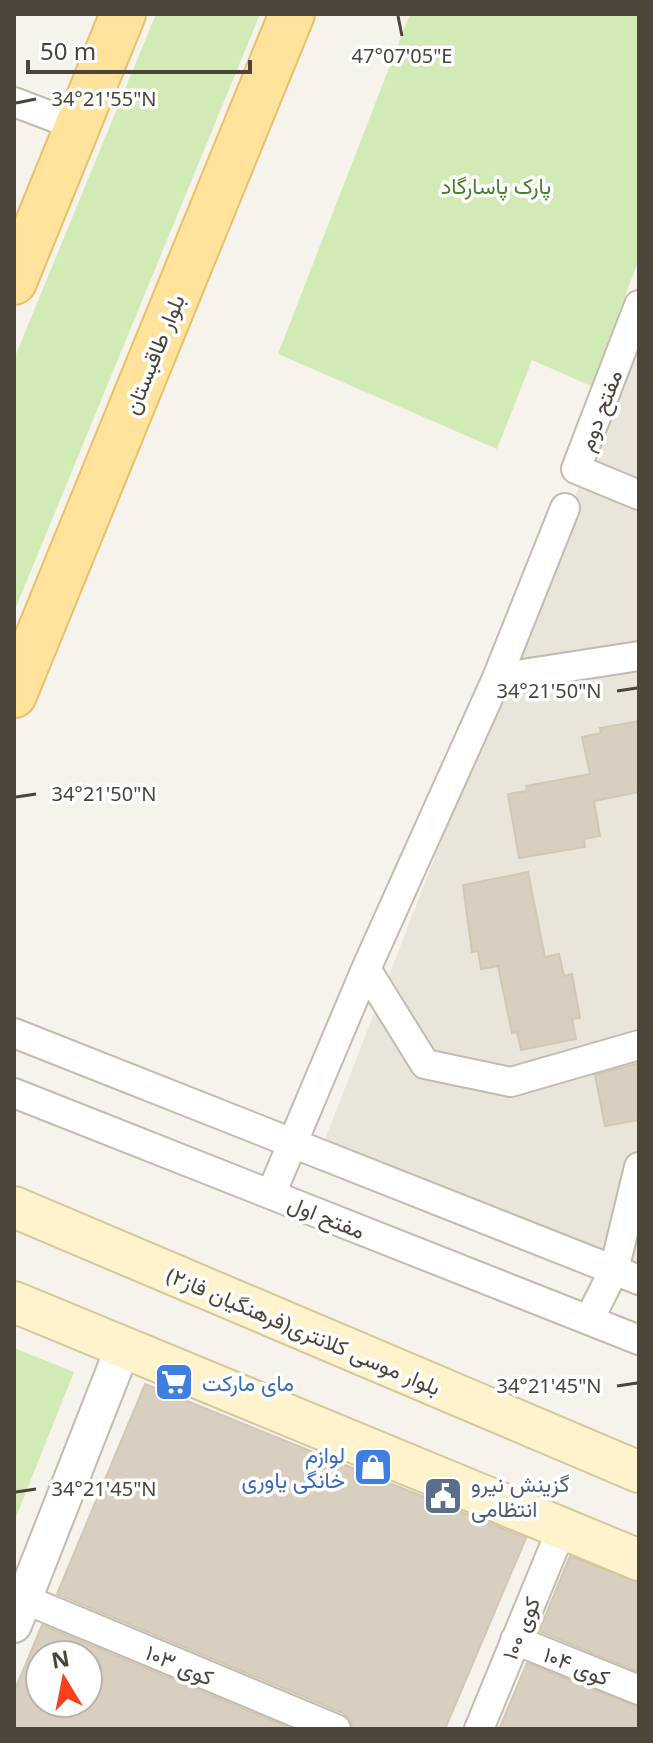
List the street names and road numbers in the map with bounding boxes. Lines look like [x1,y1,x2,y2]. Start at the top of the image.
street label: بلوار طاقبستان [115,289,191,419]
street label: مفتح دوم [570,365,629,455]
street label: مفتح اول [284,1187,370,1246]
street label: بلوار موسی کلانتری(فرهنگیان فاز۲) [162,1259,446,1401]
street label: کوی ۱۰۰ [494,1592,546,1664]
street label: کوی ۱۰۳ [141,1636,219,1692]
street label: کوی ۱۰۴ [539,1638,615,1692]

